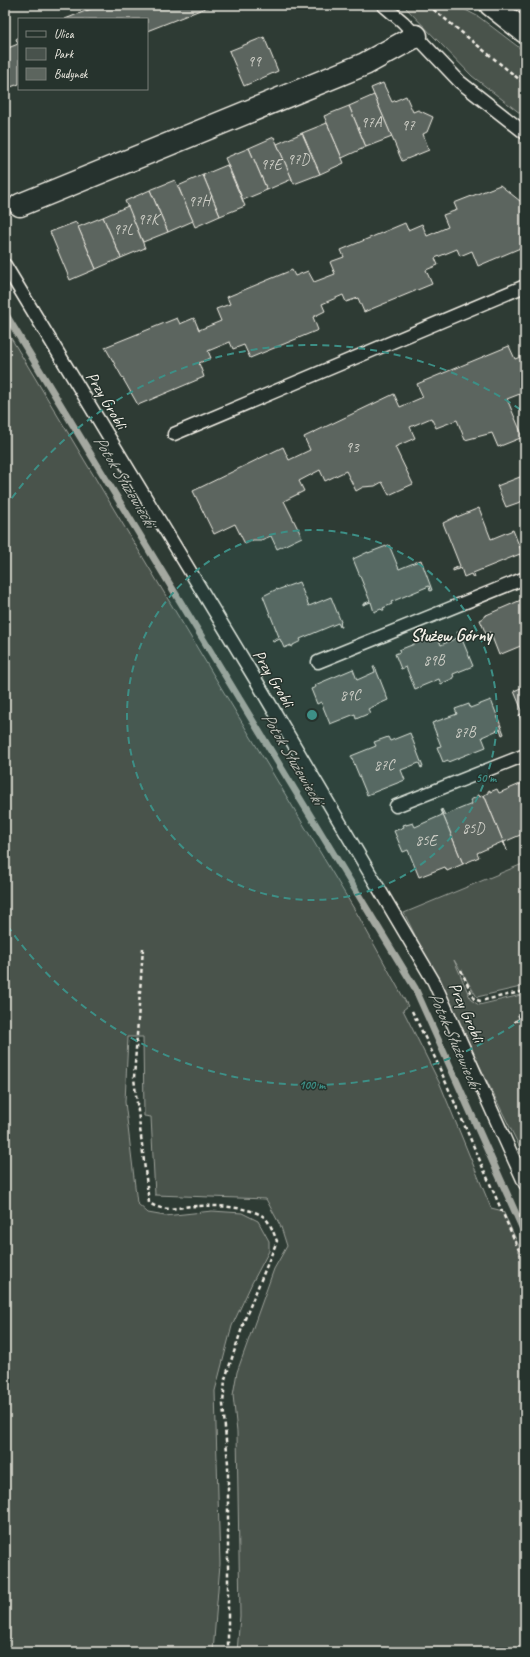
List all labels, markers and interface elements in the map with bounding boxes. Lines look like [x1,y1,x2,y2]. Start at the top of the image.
legend [18,18,148,90]
text: Ulica [54,26,75,42]
text: Park [54,46,75,62]
house number: 99 [247,52,262,71]
text: Budynek [54,66,89,82]
house number: 97A [360,113,383,132]
house number: 97 [401,116,416,135]
house number: 97D [287,150,310,169]
house number: 97E [260,155,284,174]
house number: 97H [188,192,213,211]
house number: 97K [138,210,162,229]
house number: 97L [113,220,134,239]
street label: Przy Grobli [81,368,133,434]
water label: Potok Służewiecki [89,431,163,535]
house number: 93 [345,438,360,457]
district label: Służew Górny [410,624,493,646]
street label: Przy Grobli [248,646,300,712]
house number: 89B [423,651,446,670]
house number: 89C [340,686,362,705]
water label: Potok Służewiecki [257,708,331,812]
centre of rings [305,708,319,722]
house number: 87B [454,723,477,742]
house number: 87C [374,756,396,775]
text: 50 m [476,770,497,786]
house number: 85D [462,819,485,838]
house number: 85E [415,831,439,850]
street label: Przy Grobli [444,979,490,1047]
water label: Potok Służewiecki [424,988,488,1096]
text: 100 m [299,1077,326,1093]

